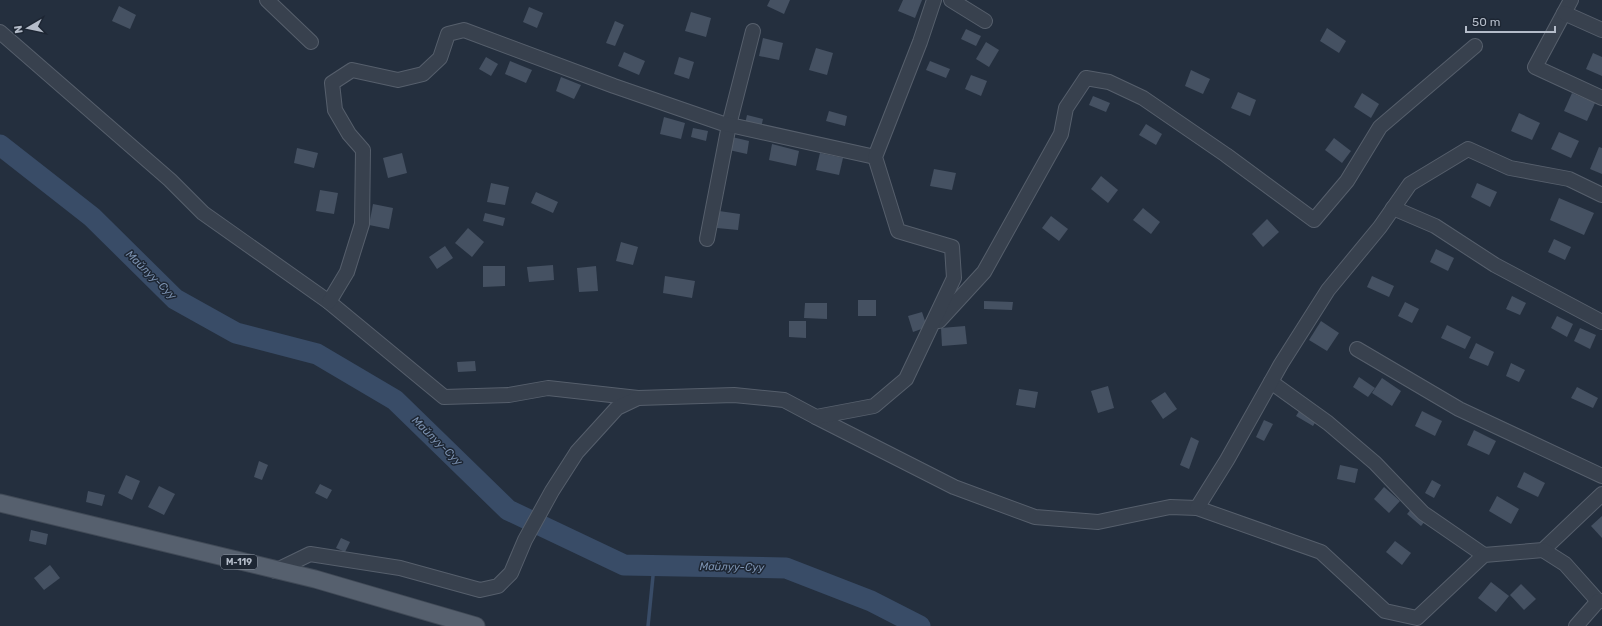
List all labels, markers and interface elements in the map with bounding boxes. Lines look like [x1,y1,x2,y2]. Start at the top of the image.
north arrow [8,8,48,48]
scale bar [1466,8,1555,34]
text: 50 m [1472,15,1500,29]
text: N [12,24,26,34]
water label: Майлуу-Суу [123,248,180,303]
water label: Майлуу-Суу [409,414,466,469]
road number: М-119 [221,555,257,569]
water label: Майлуу-Суу [699,560,766,574]

